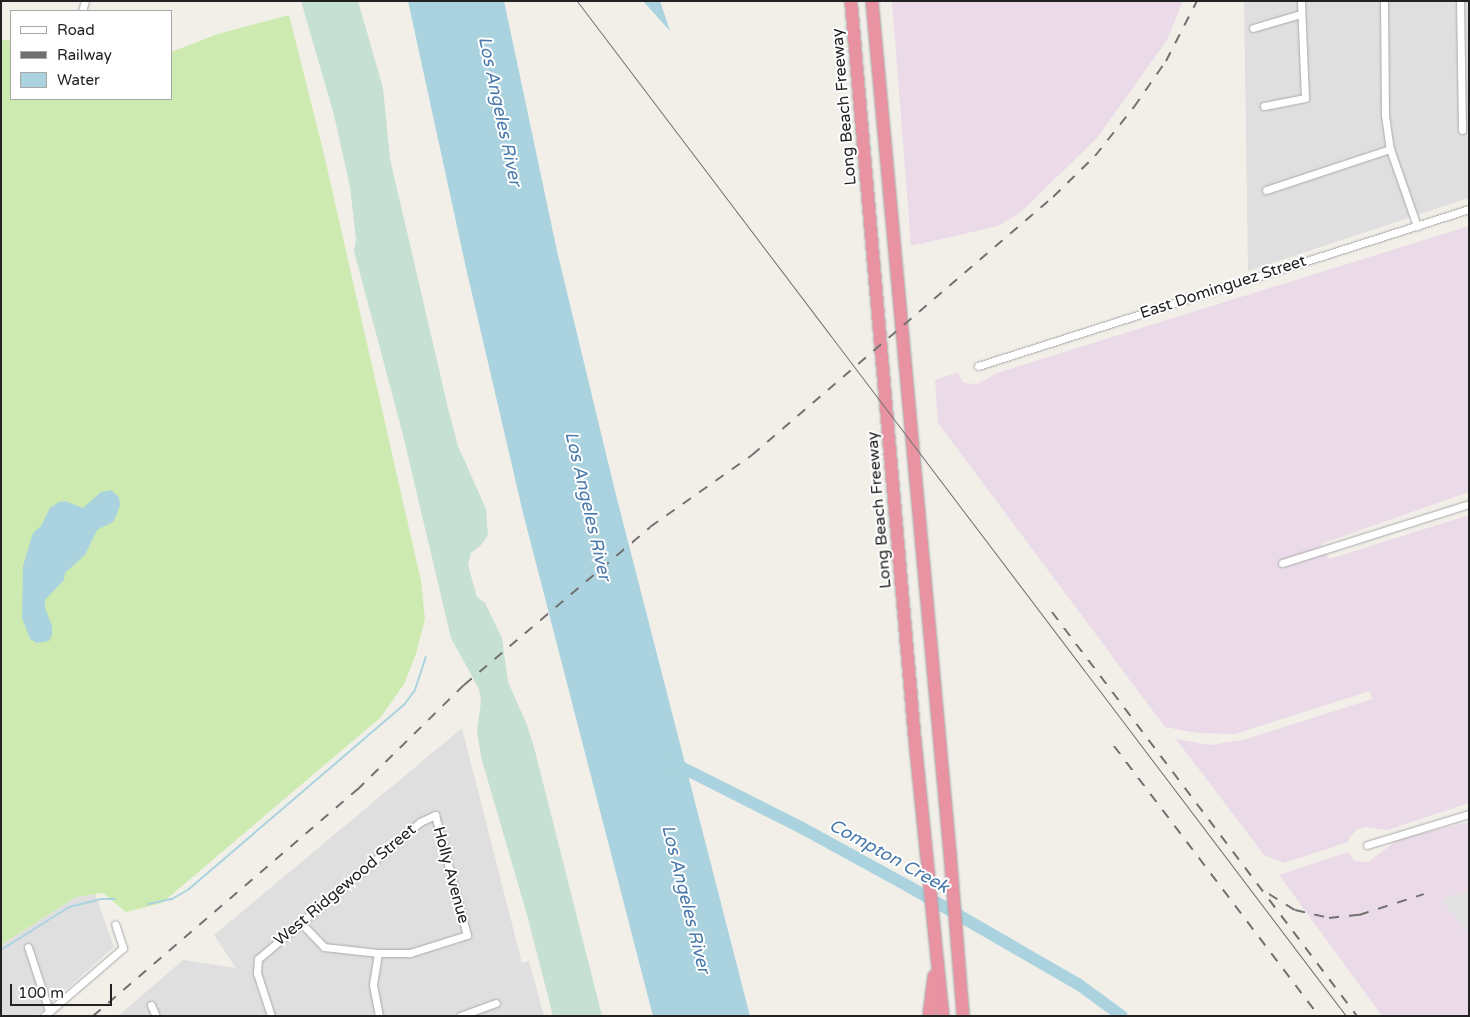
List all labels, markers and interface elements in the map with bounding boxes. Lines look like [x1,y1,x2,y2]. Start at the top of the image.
legend [10,10,172,100]
text: Road [57,21,95,39]
street label: Long Beach Freeway [828,28,860,186]
water label: Los Angeles River [474,34,526,188]
text: Railway [57,46,112,64]
text: Water [57,71,100,89]
street label: East Dominguez Street [1137,251,1309,323]
water label: Los Angeles River [560,429,616,583]
street label: Long Beach Freeway [863,431,895,589]
water label: Compton Creek [825,814,953,898]
street label: West Ridgewood Street [270,820,420,950]
water label: Los Angeles River [657,823,715,975]
street label: Holly Avenue [429,824,473,926]
scale bar [12,974,115,1006]
text: 100 m [18,984,64,1002]

